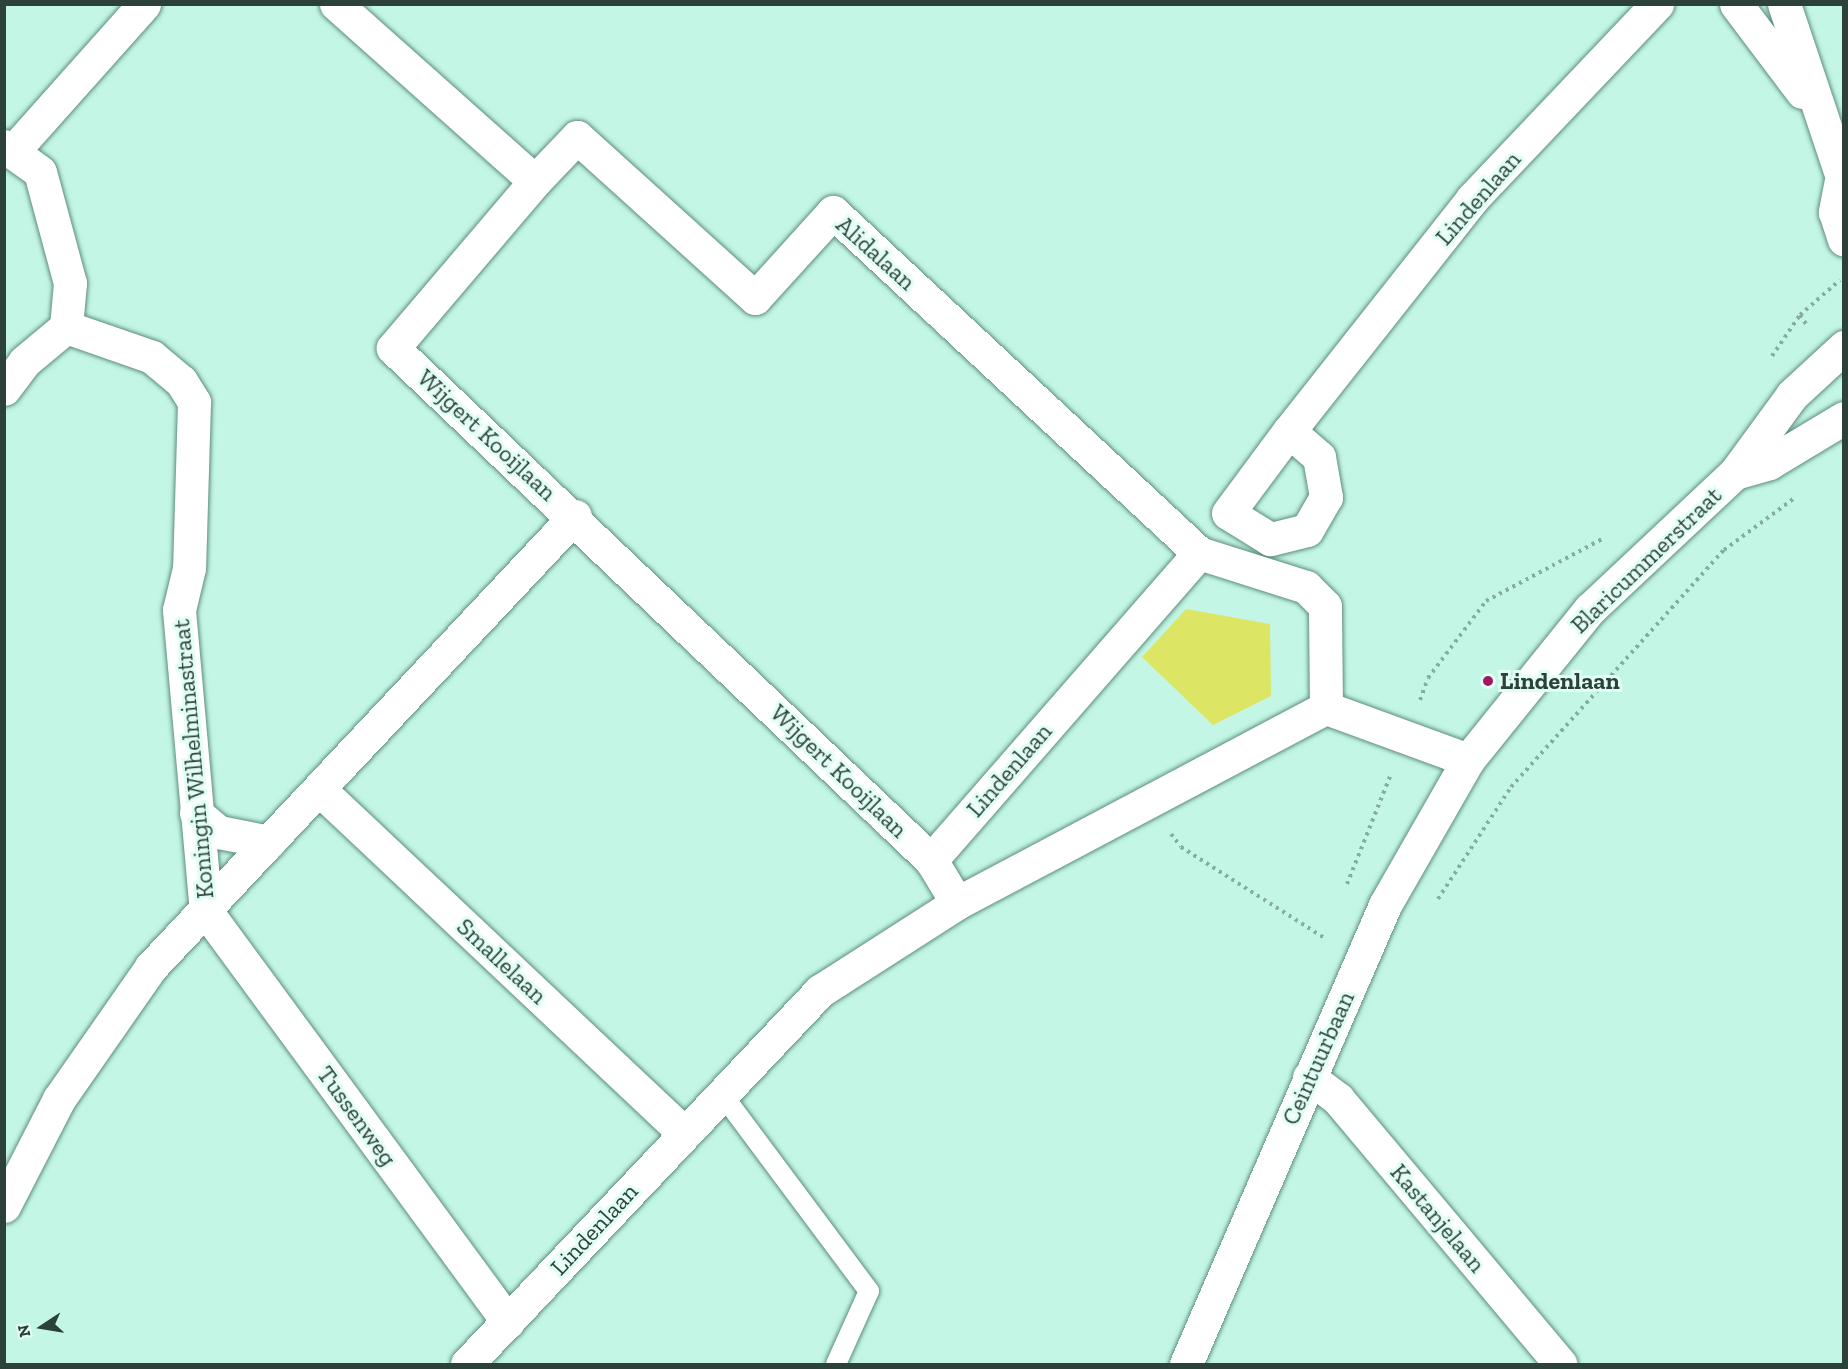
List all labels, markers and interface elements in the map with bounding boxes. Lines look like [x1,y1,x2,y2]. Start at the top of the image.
street label: Lindenlaan [1429,145,1527,251]
street label: Alidalaan [830,210,922,296]
street label: Wijgert Kooijlaan [412,363,562,507]
street label: Blaricummerstraat [1565,481,1727,639]
street label: Koningin Wilhelminastraat [166,618,220,900]
place label: Lindenlaan [1500,667,1620,695]
marker: Lindenlaan [1481,674,1495,688]
street label: Wijgert Kooijlaan [765,698,913,844]
street label: Lindenlaan [960,717,1058,823]
street label: Smallelaan [451,912,553,1010]
street label: Ceintuurbaan [1276,987,1360,1129]
street label: Tussenweg [311,1060,403,1172]
street label: Kastanjelaan [1384,1158,1492,1278]
street label: Lindenlaan [544,1177,644,1281]
north arrow [12,1297,72,1357]
text: N [13,1323,34,1339]

